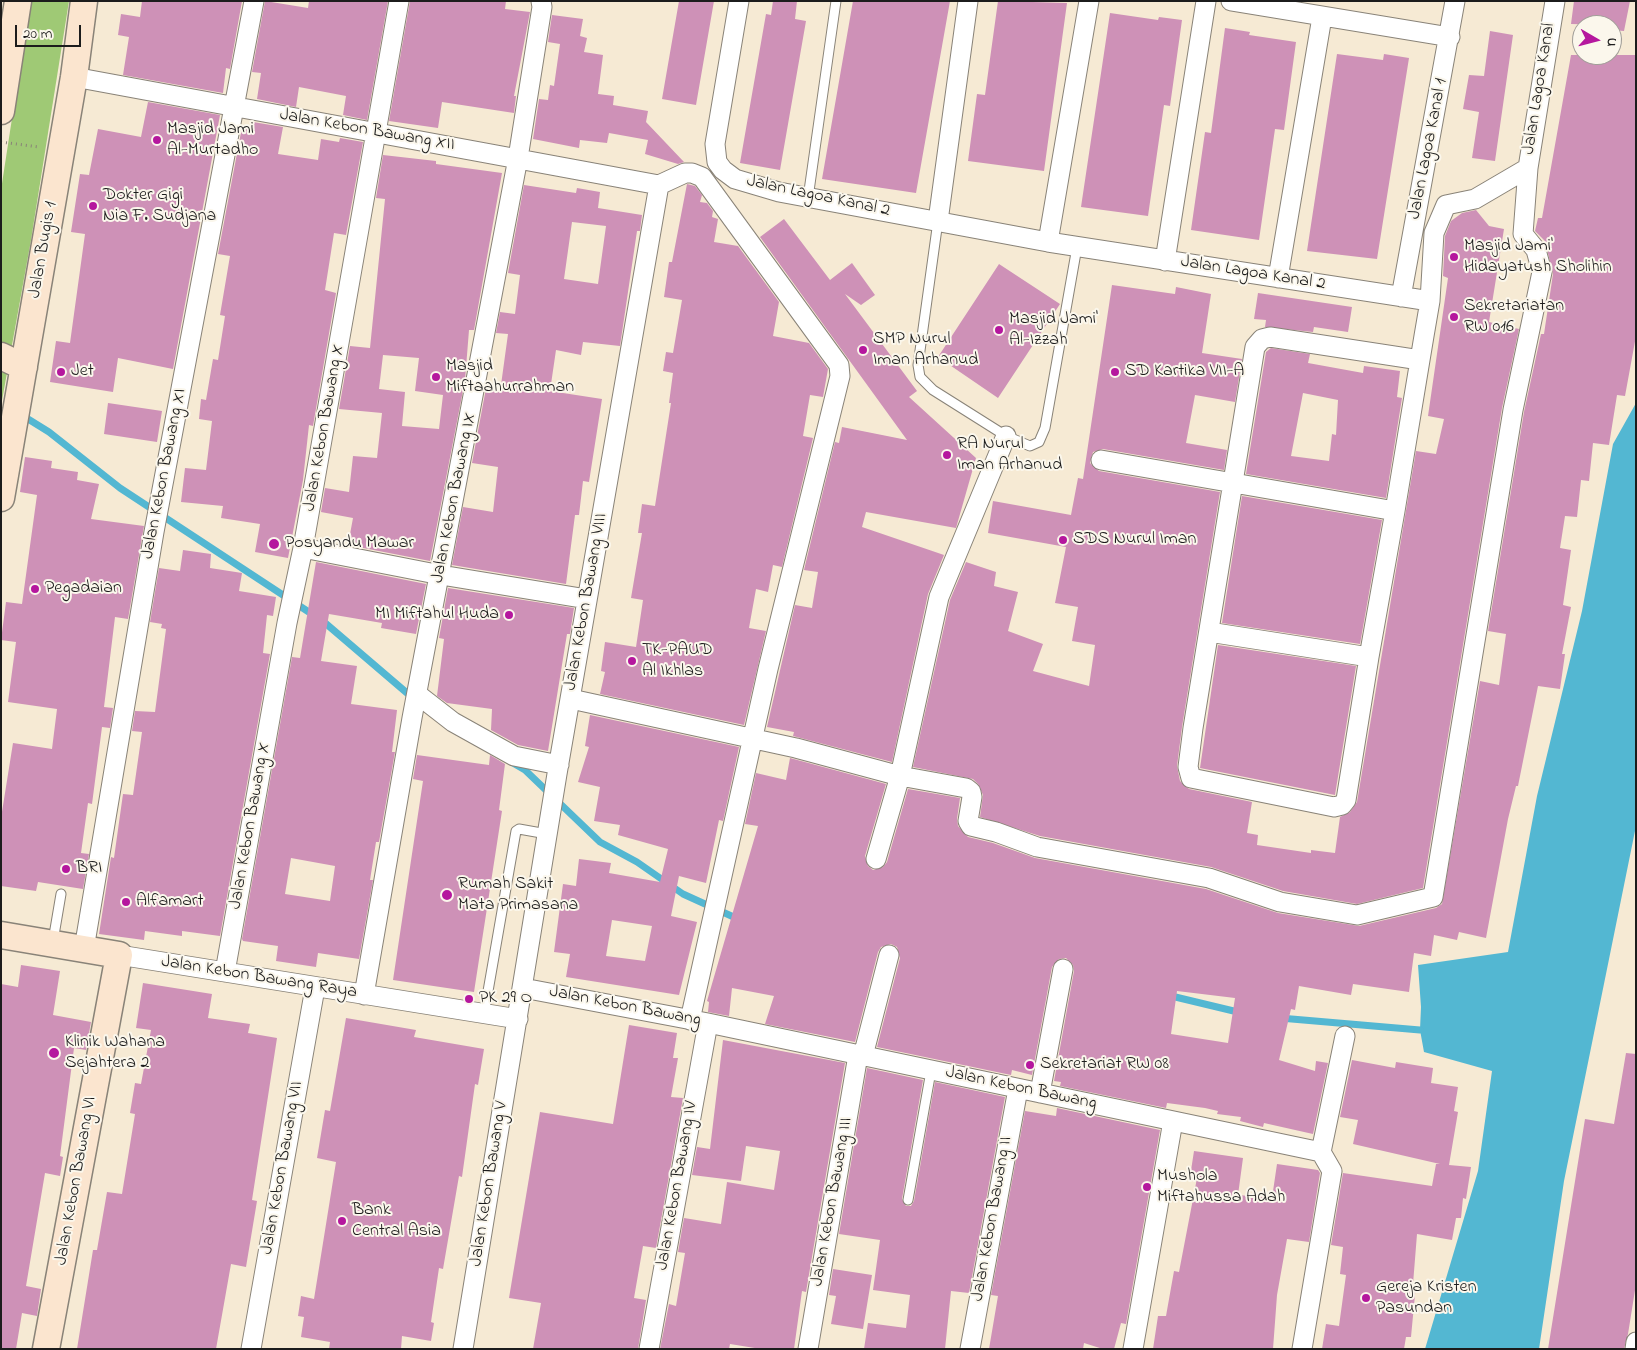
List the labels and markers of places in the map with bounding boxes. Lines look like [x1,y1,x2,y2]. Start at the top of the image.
place label: Masjid Jami Al-Murtadho [167,119,258,162]
marker: Masjid Jami Al-Murtadho [151,134,163,146]
place label: Dokter Gigi Nia F. Sudjana [103,185,216,228]
marker: Dokter Gigi Nia F. Sudjana [87,200,99,212]
place label: Masjid Jami' Hidayatush Sholihin [1464,236,1612,278]
marker: Masjid Jami' Hidayatush Sholihin [1448,251,1460,263]
place label: Sekretariatan RW 016 [1464,296,1564,338]
place label: Masjid Jami' Al-Izzah [1009,309,1098,352]
marker: Sekretariatan RW 016 [1448,311,1460,323]
marker: Masjid Jami' Al-Izzah [993,324,1005,336]
place label: SMP Nurul Iman Arhanud [873,329,978,372]
marker: SMP Nurul Iman Arhanud [857,344,869,356]
place label: Masjid Miftaahurrahman [446,356,574,398]
place label: Jet [71,361,94,383]
place label: SD Kartika VII-A [1125,361,1244,383]
marker: Jet [55,366,67,378]
marker: SD Kartika VII-A [1109,366,1121,378]
marker: Masjid Miftaahurrahman [430,371,442,383]
place label: RA Nurul Iman Arhanud [957,434,1062,476]
marker: RA Nurul Iman Arhanud [941,449,953,461]
place label: SDS Nurul Iman [1073,529,1196,551]
place label: Posyandu Mawar [285,533,414,555]
marker: SDS Nurul Iman [1057,534,1069,546]
marker: Posyandu Mawar [267,537,281,551]
place label: Pegadaian [45,578,122,600]
marker: Pegadaian [29,583,41,595]
place label: MI Miftahul Huda [375,604,499,626]
marker: MI Miftahul Huda [503,609,515,621]
place label: TK-PAUD Al Ikhlas [642,640,713,682]
marker: TK-PAUD Al Ikhlas [626,655,638,667]
place label: BRI [76,858,102,880]
marker: BRI [60,863,72,875]
place label: Rumah Sakit Mata Primasana [458,874,578,916]
marker: Rumah Sakit Mata Primasana [440,888,454,902]
place label: Alfamart [136,891,203,913]
marker: Alfamart [120,896,132,908]
place label: PK 29 O [479,988,532,1010]
marker: PK 29 O [463,993,475,1005]
place label: Klinik Wahana Sejahtera 2 [65,1032,165,1074]
marker: Klinik Wahana Sejahtera 2 [47,1046,61,1060]
place label: Sekretariat RW 08 [1040,1054,1169,1076]
marker: Sekretariat RW 08 [1024,1059,1036,1071]
place label: Mushola Miftahussa Adah [1157,1166,1285,1208]
marker: Mushola Miftahussa Adah [1141,1181,1153,1193]
place label: Bank Central Asia [352,1200,441,1242]
marker: Bank Central Asia [336,1215,348,1227]
place label: Gereja Kristen Pasundan [1376,1277,1477,1320]
marker: Gereja Kristen Pasundan [1360,1292,1372,1304]

